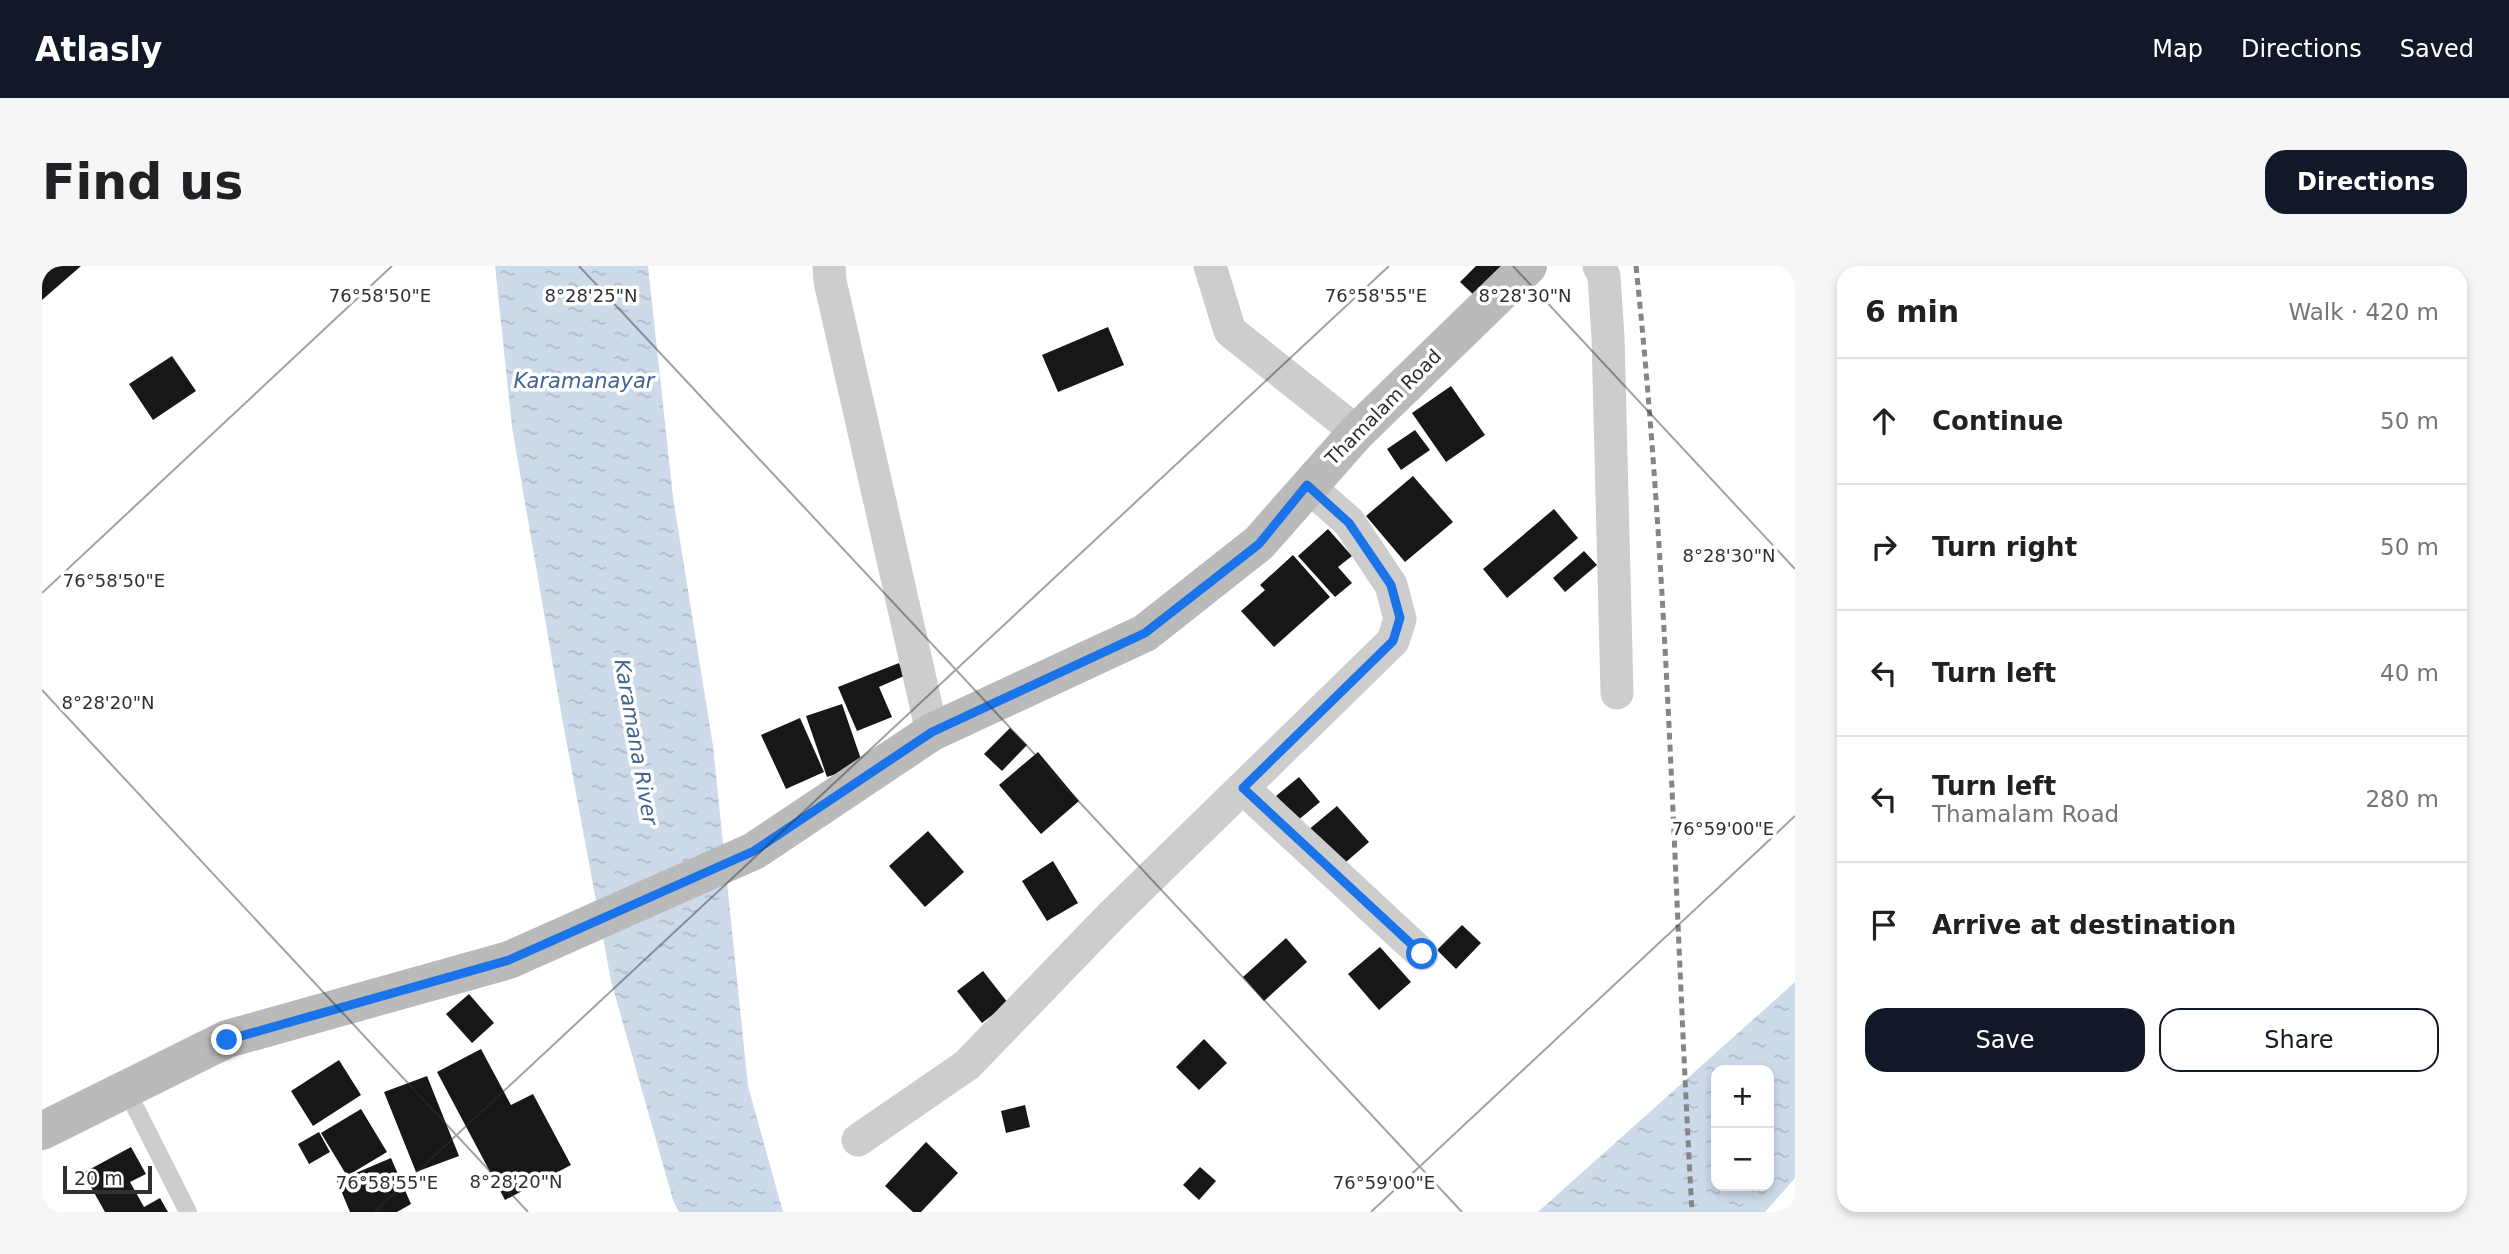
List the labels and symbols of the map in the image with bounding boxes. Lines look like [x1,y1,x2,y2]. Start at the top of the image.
text: 76°58'50"E [329,285,431,306]
text: 8°28'25"N [545,285,637,306]
text: 76°58'55"E [1325,285,1427,306]
text: 8°28'30"N [1479,285,1571,306]
street label: Thamalam Road [1320,345,1445,470]
water label: Karamanayar [514,369,656,393]
text: 8°28'30"N [1683,545,1775,566]
text: 76°58'50"E [63,570,165,591]
water label: Karamana River [610,657,663,828]
text: 8°28'20"N [62,692,154,713]
text: 76°59'00"E [1672,818,1774,839]
route start [1406,938,1437,969]
route end [211,1024,242,1055]
scale bar [63,1163,152,1195]
text: 8°28'20"N [470,1171,562,1192]
text: 76°58'55"E [336,1172,438,1193]
text: 76°59'00"E [1333,1172,1435,1193]

